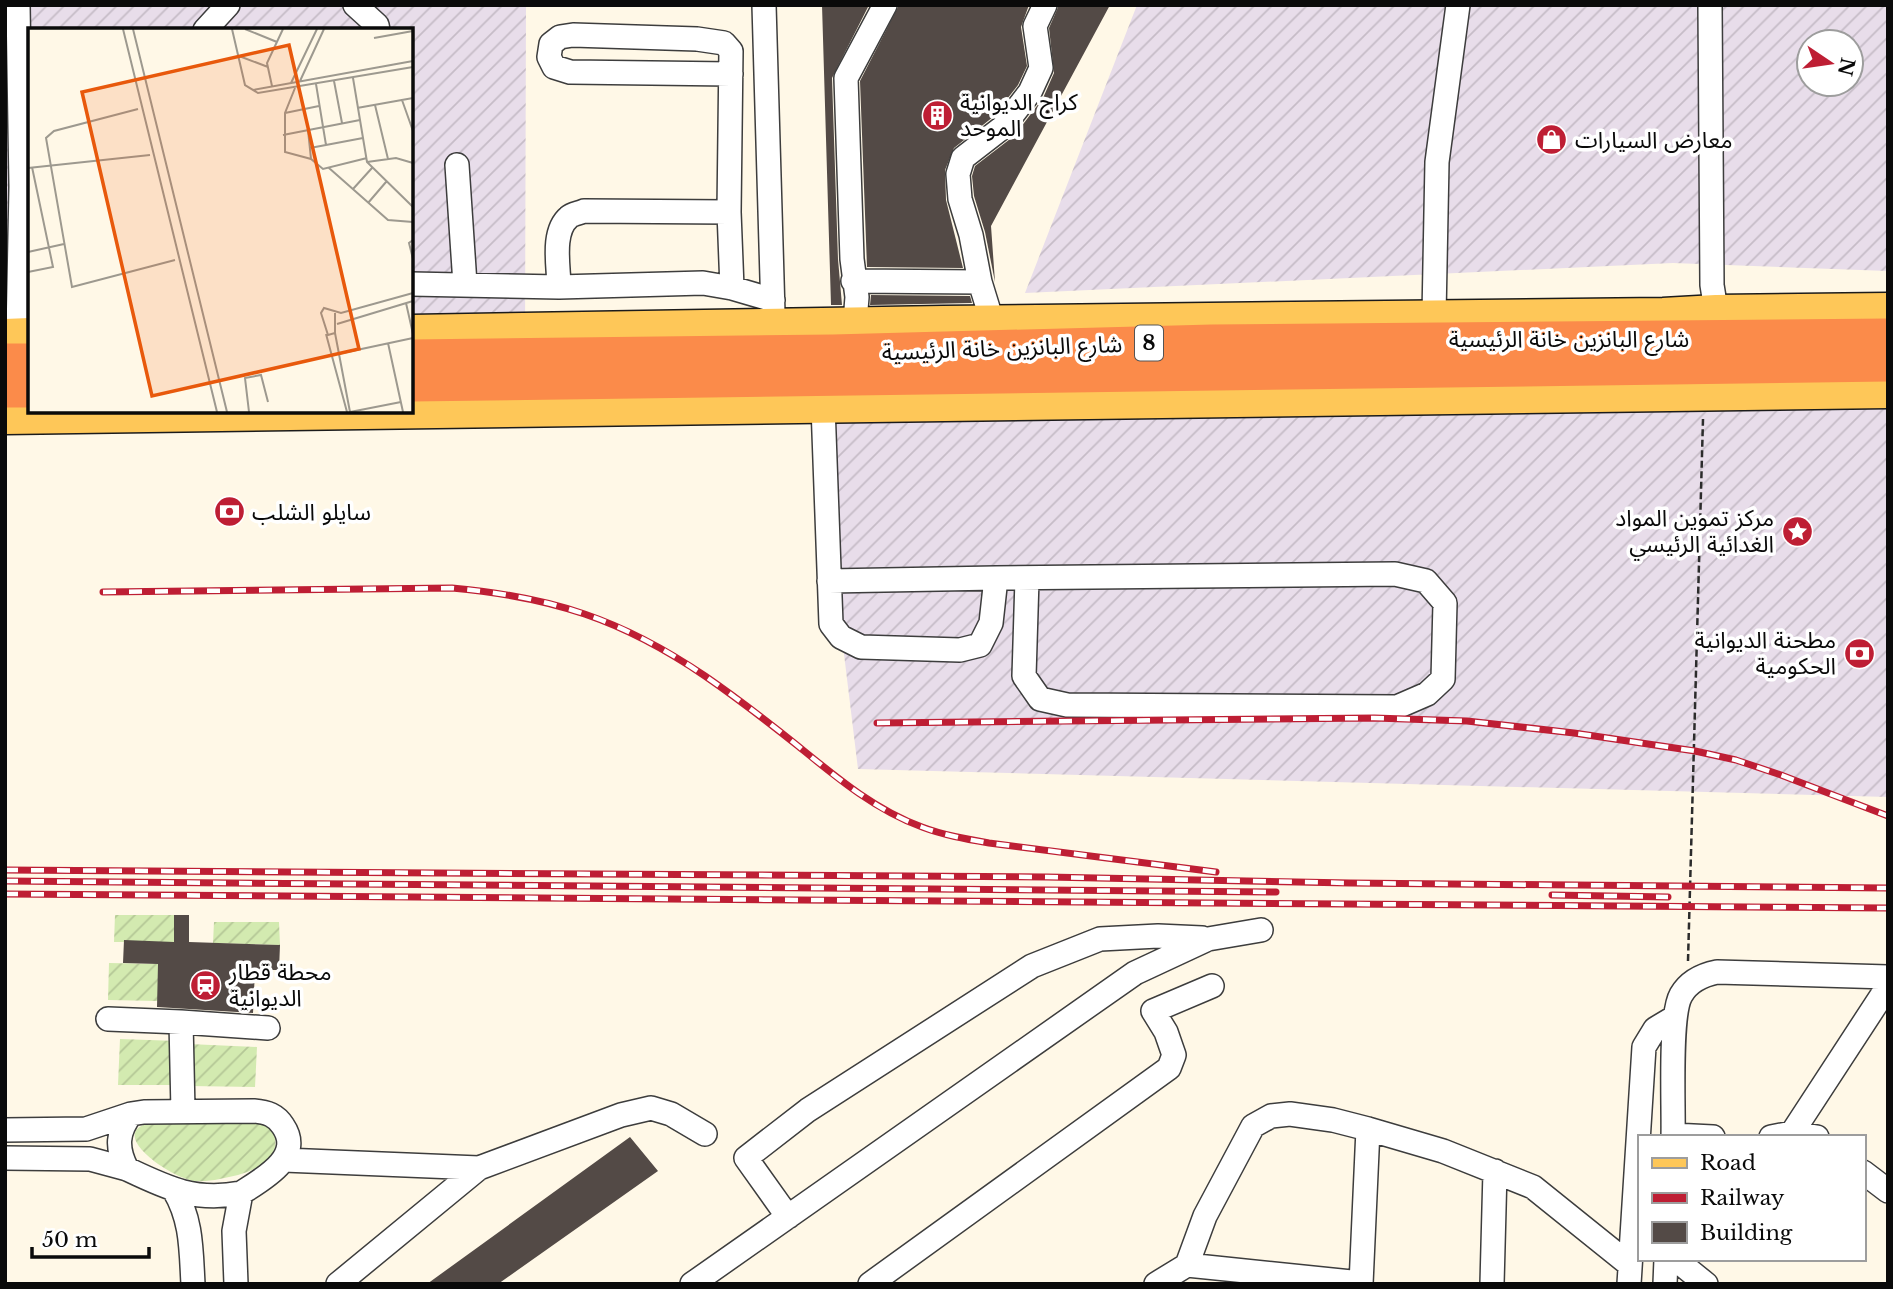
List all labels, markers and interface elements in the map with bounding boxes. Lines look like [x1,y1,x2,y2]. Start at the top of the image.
inset map [28,28,413,413]
north arrow [1795,28,1865,98]
text: N [1833,55,1859,78]
place label: كراج الديوانية الموحد [960,88,1078,142]
building icon: كراج الديوانية الموحد [920,98,954,132]
shop icon: معارض السيارات [1535,123,1569,157]
place label: معارض السيارات [1575,126,1733,154]
street label: شارع البانزين خانة الرئيسية [1449,325,1689,356]
road number: 8 [1135,326,1163,360]
street label: شارع البانزين خانة الرئيسية [881,330,1123,369]
bank icon: سايلو الشلب [212,495,246,529]
place label: سايلو الشلب [252,498,371,526]
place label: مركز تموين المواد الغدائية الرئيسي [1615,504,1774,561]
place icon: مركز تموين المواد الغدائية الرئيسي [1780,514,1814,548]
place label: مطحنة الديوانية الحكومية [1694,626,1836,680]
bank icon: مطحنة الديوانية الحكومية [1842,636,1876,670]
place label: محطة قطار الديوانية [228,958,332,1012]
station icon: محطة قطار الديوانية [189,968,223,1002]
legend [1638,1135,1865,1261]
text: Road [1700,1150,1756,1176]
text: Railway [1700,1185,1785,1211]
scale bar [32,1216,149,1260]
text: Building [1700,1220,1793,1246]
text: 50 m [42,1227,98,1253]

